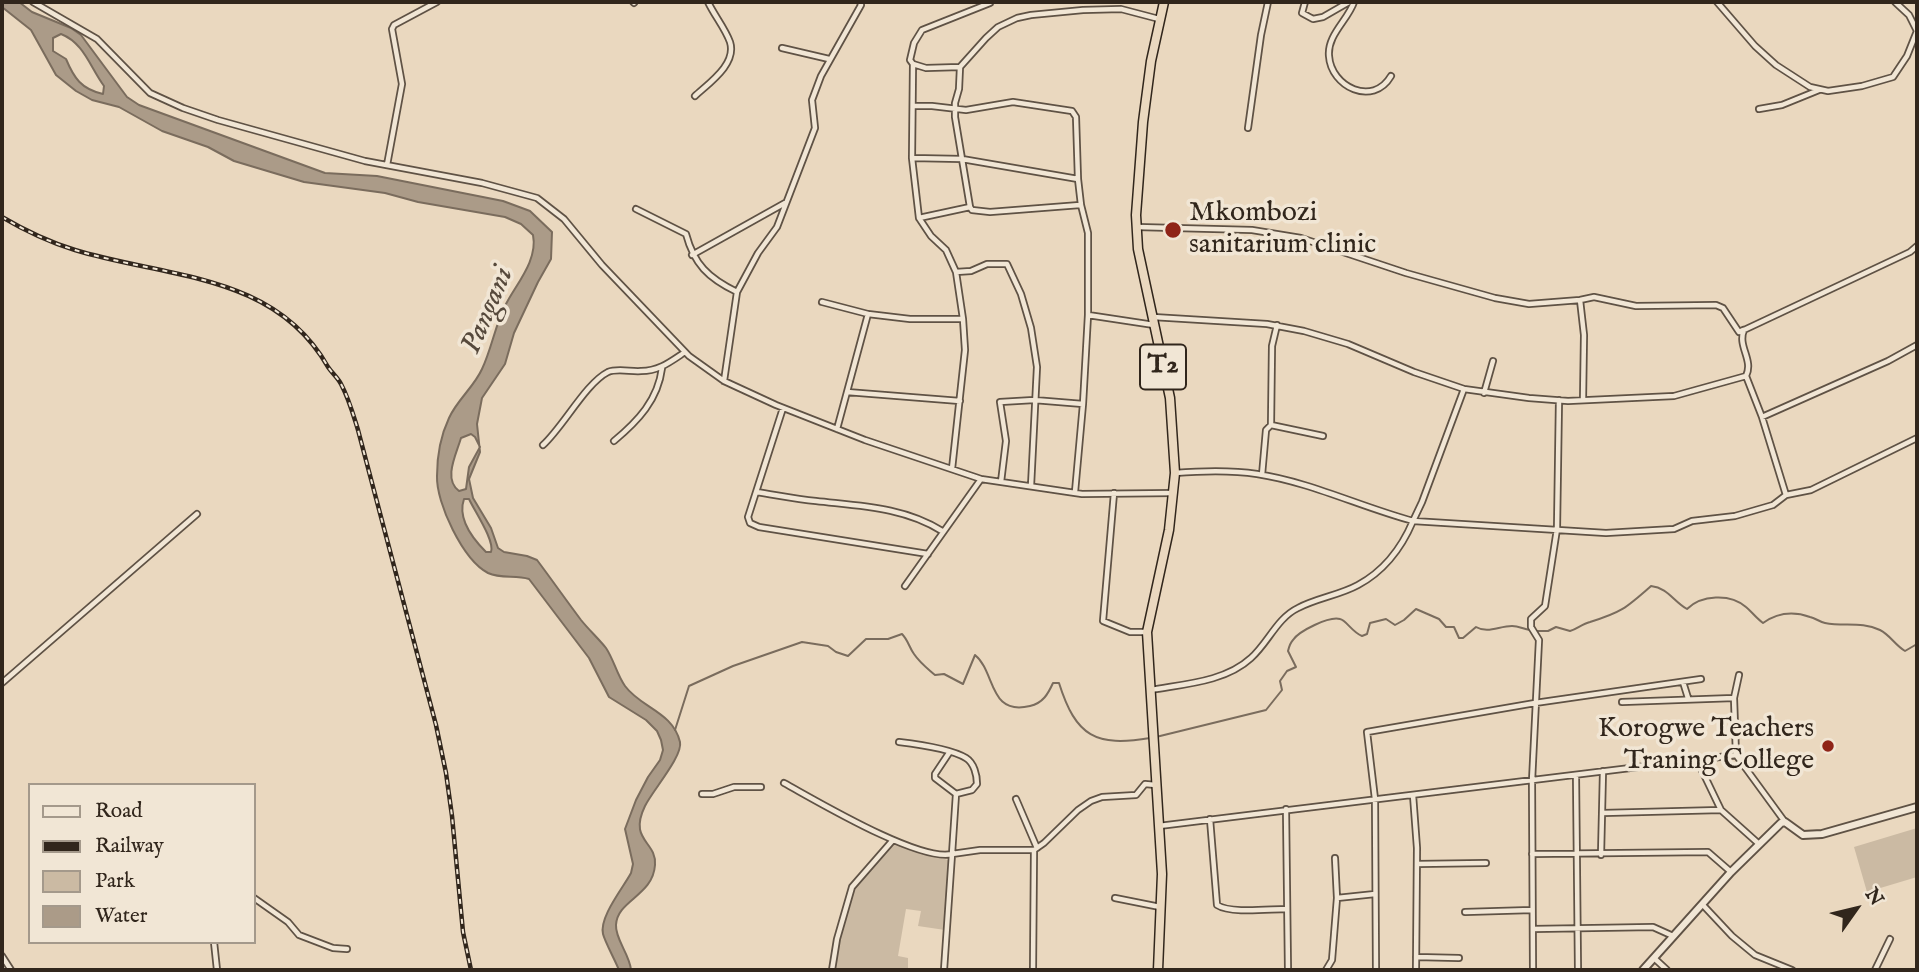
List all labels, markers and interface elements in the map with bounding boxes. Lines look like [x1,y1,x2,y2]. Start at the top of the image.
place label: Mkombozi sanitarium clinic [1189,197,1376,263]
marker: Mkombozi sanitarium clinic [1163,220,1183,240]
water label: Pangani [455,262,523,360]
road number: T2 [1140,344,1186,390]
place label: Korogwe Teachers Traning College [1598,713,1814,779]
marker: Korogwe Teachers Traning College [1820,738,1836,754]
legend [28,783,256,944]
text: Road [95,798,142,825]
text: Railway [95,833,164,860]
text: Park [95,868,135,895]
north arrow [1821,874,1891,944]
text: N [1859,884,1888,911]
text: Water [95,903,147,930]

